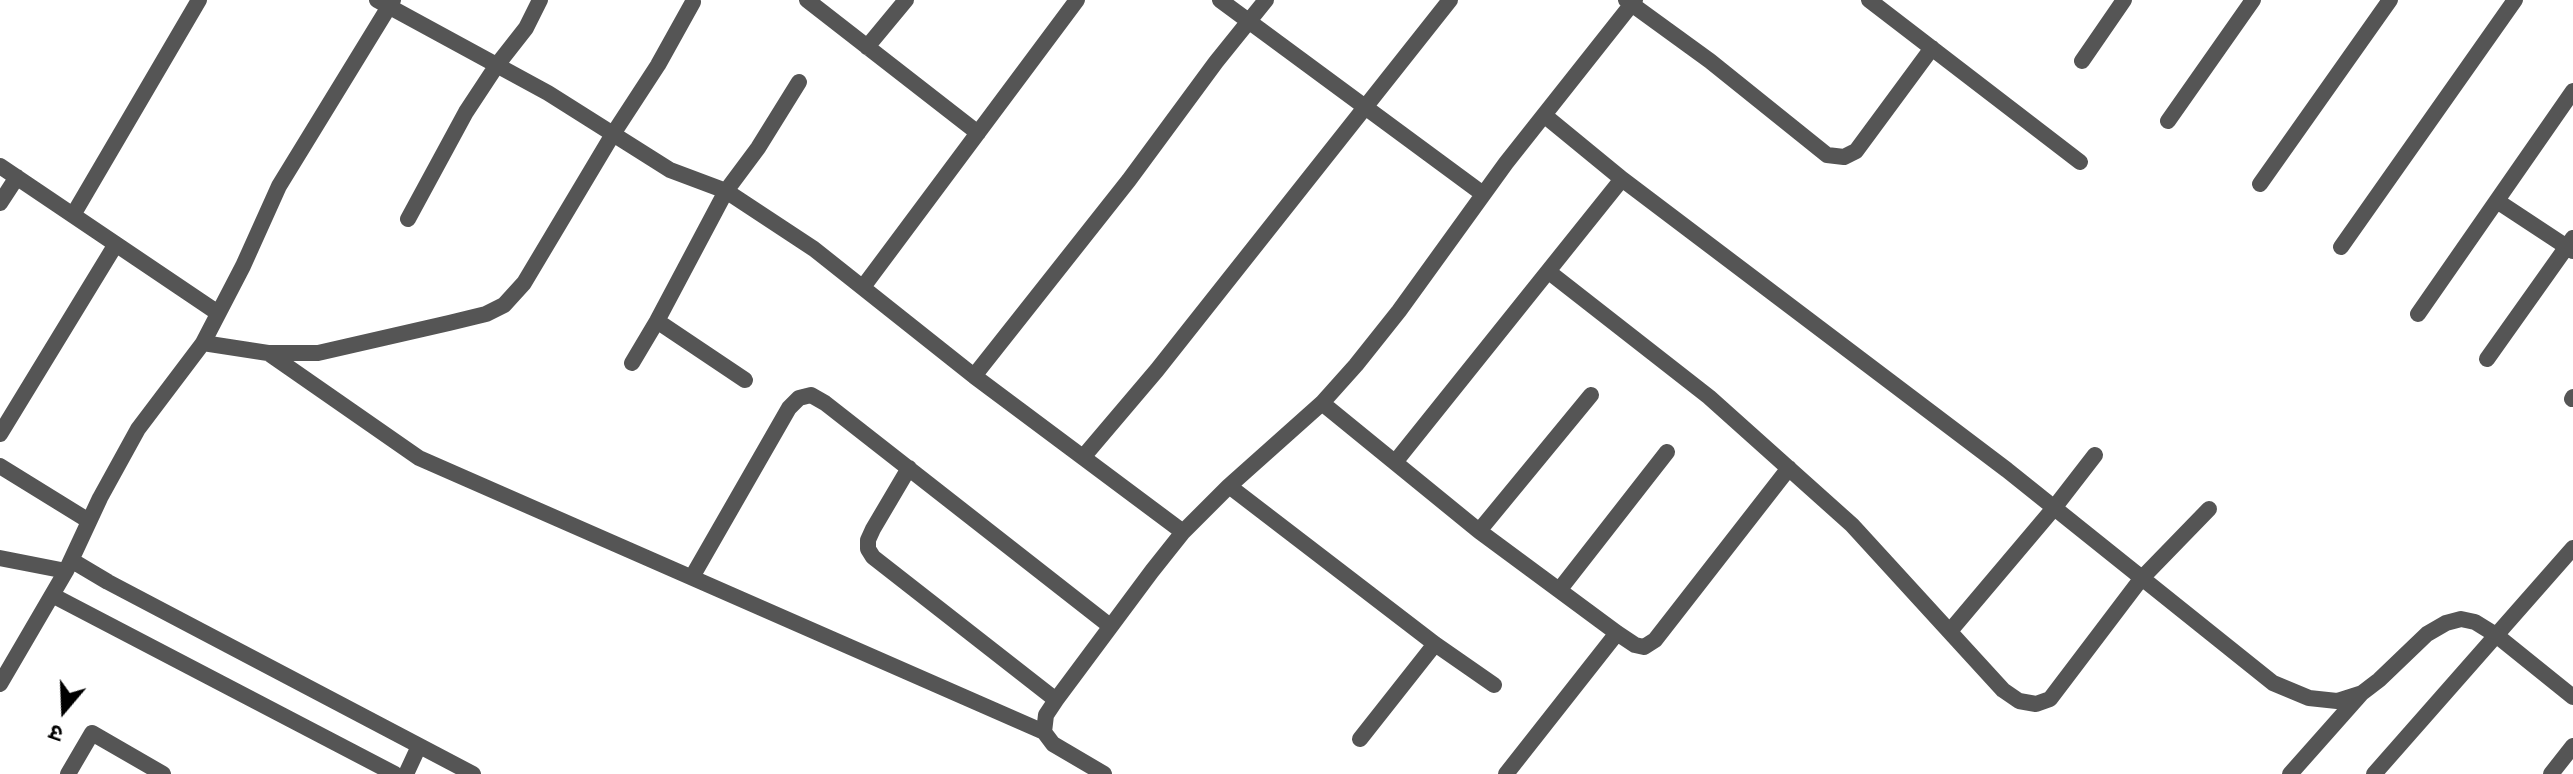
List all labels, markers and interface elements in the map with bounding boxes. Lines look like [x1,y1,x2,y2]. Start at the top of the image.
north arrow [24,670,104,750]
text: उ [46,719,66,747]

